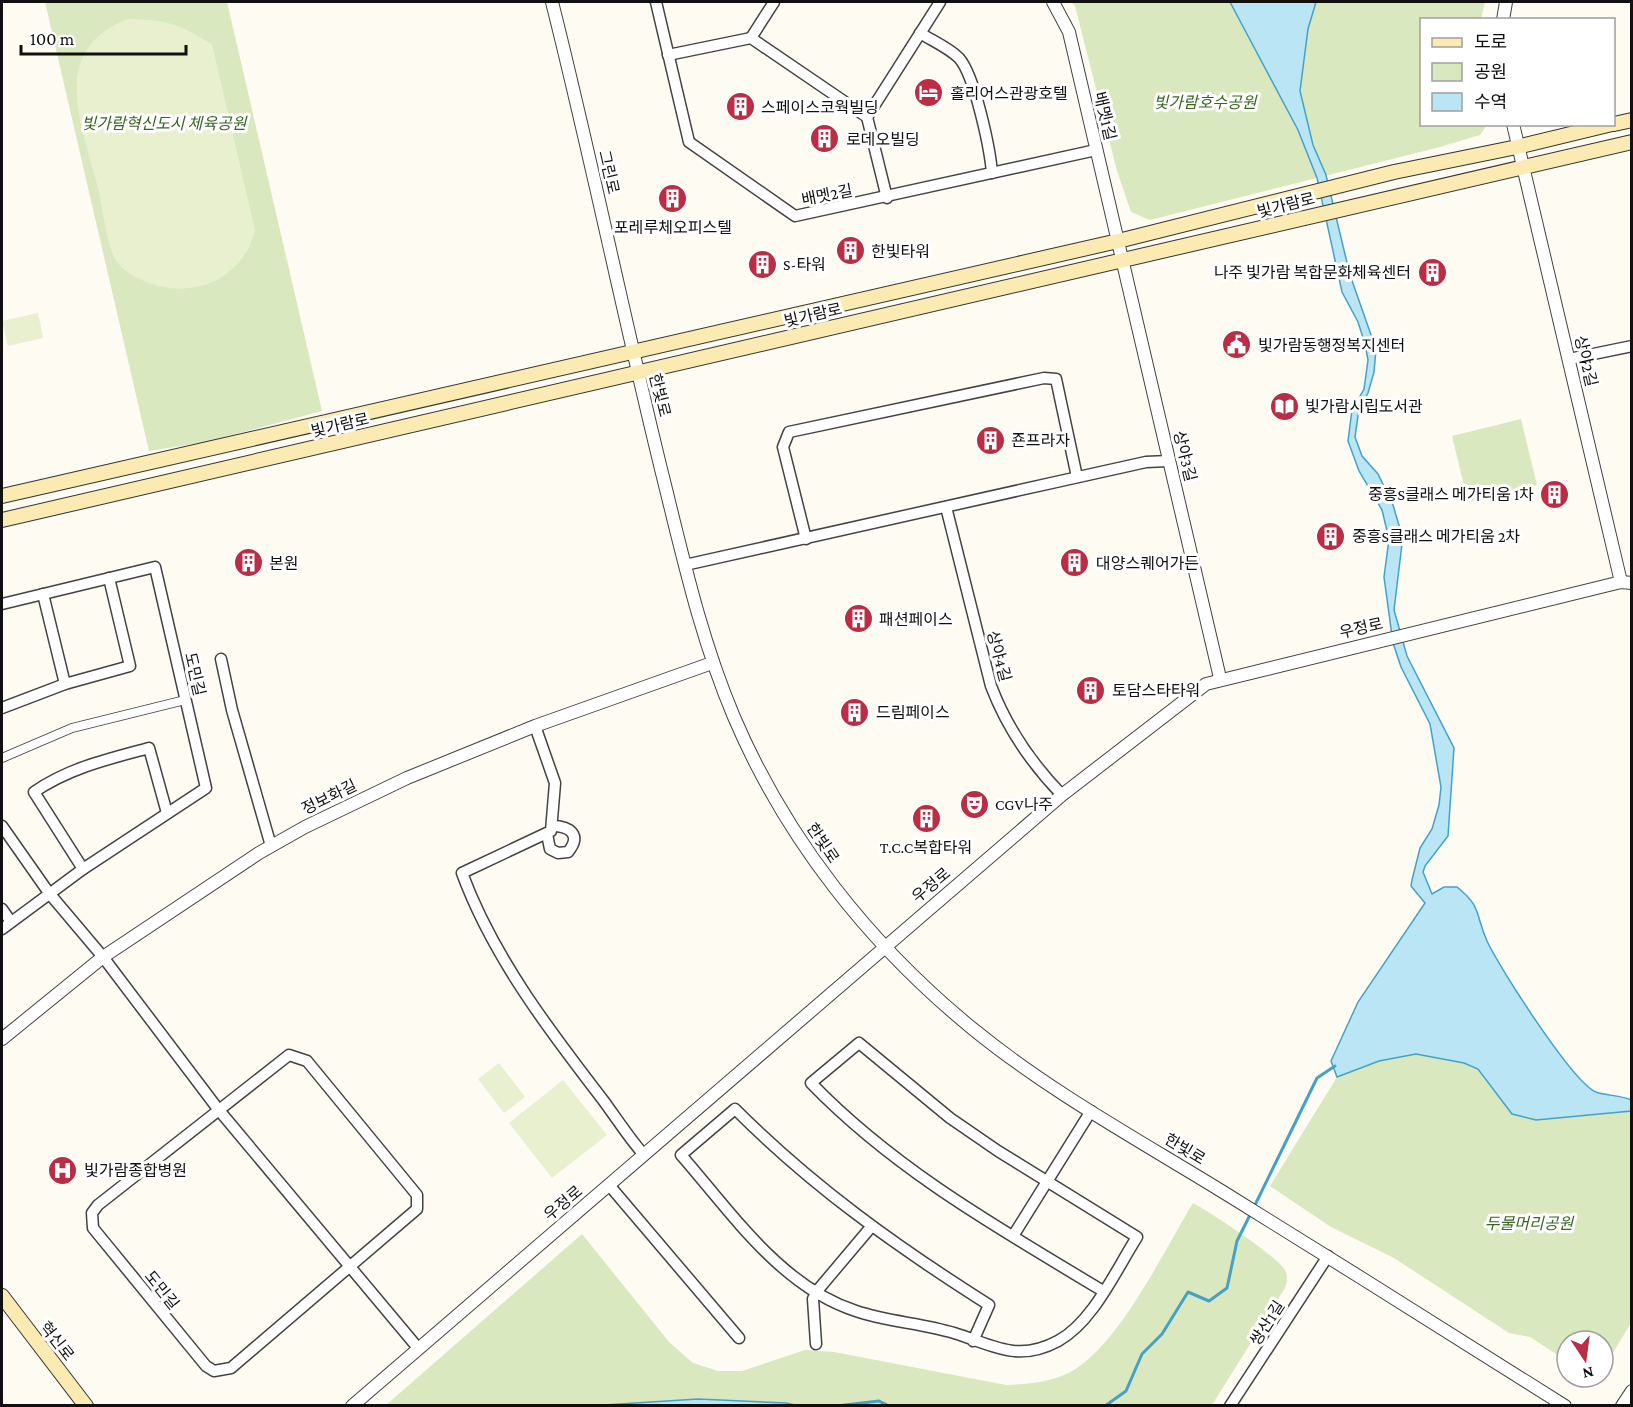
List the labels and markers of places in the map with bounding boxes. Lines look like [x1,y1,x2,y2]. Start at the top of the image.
hotel icon: 홀리어스관광호텔 [913,77,945,109]
place label: 홀리어스관광호텔 [950,85,1068,102]
building icon: 스페이스코웍빌딩 [724,91,756,123]
place label: 스페이스코웍빌딩 [761,99,879,116]
building icon: 로데오빌딩 [809,123,841,155]
place label: 로데오빌딩 [846,131,920,148]
building icon: 포레루체오피스텔 [657,183,689,215]
place label: 포레루체오피스텔 [614,219,732,236]
building icon: 한빛타워 [834,235,866,267]
place label: 한빛타워 [871,243,930,260]
building icon: S-타워 [746,248,778,280]
place label: S-타워 [783,256,826,273]
building icon: 나주 빛가람 복합문화체육센터 [1416,256,1448,288]
place label: 나주 빛가람 복합문화체육센터 [1214,264,1411,281]
public building icon: 빛가람동행정복지센터 [1221,329,1253,361]
place label: 빛가람동행정복지센터 [1258,337,1405,354]
library icon: 빛가람시립도서관 [1268,390,1300,422]
place label: 빛가람시립도서관 [1305,398,1423,415]
building icon: 죤프라자 [974,424,1006,456]
place label: 죤프라자 [1011,432,1070,449]
building icon: 중흥S클래스 메가티움 1차 [1539,478,1571,510]
place label: 중흥S클래스 메가티움 1차 [1368,486,1534,503]
building icon: 중흥S클래스 메가티움 2차 [1315,520,1347,552]
place label: 중흥S클래스 메가티움 2차 [1352,528,1521,545]
building icon: 본원 [232,547,264,579]
building icon: 대양스퀘어가든 [1059,547,1091,579]
place label: 본원 [269,555,298,572]
place label: 대양스퀘어가든 [1096,555,1199,572]
building icon: 패션페이스 [842,603,874,635]
place label: 패션페이스 [879,611,953,628]
building icon: 토담스타타워 [1075,674,1107,706]
place label: 토담스타타워 [1112,682,1200,699]
building icon: 드림페이스 [839,696,871,728]
place label: 드림페이스 [876,704,950,721]
theatre icon: CGV나주 [958,788,990,820]
place label: CGV나주 [995,796,1053,813]
building icon: T.C.C복합타워 [910,803,942,835]
place label: T.C.C복합타워 [880,839,972,856]
hospital icon: 빛가람종합병원 [47,1154,79,1186]
place label: 빛가람종합병원 [84,1162,187,1179]

